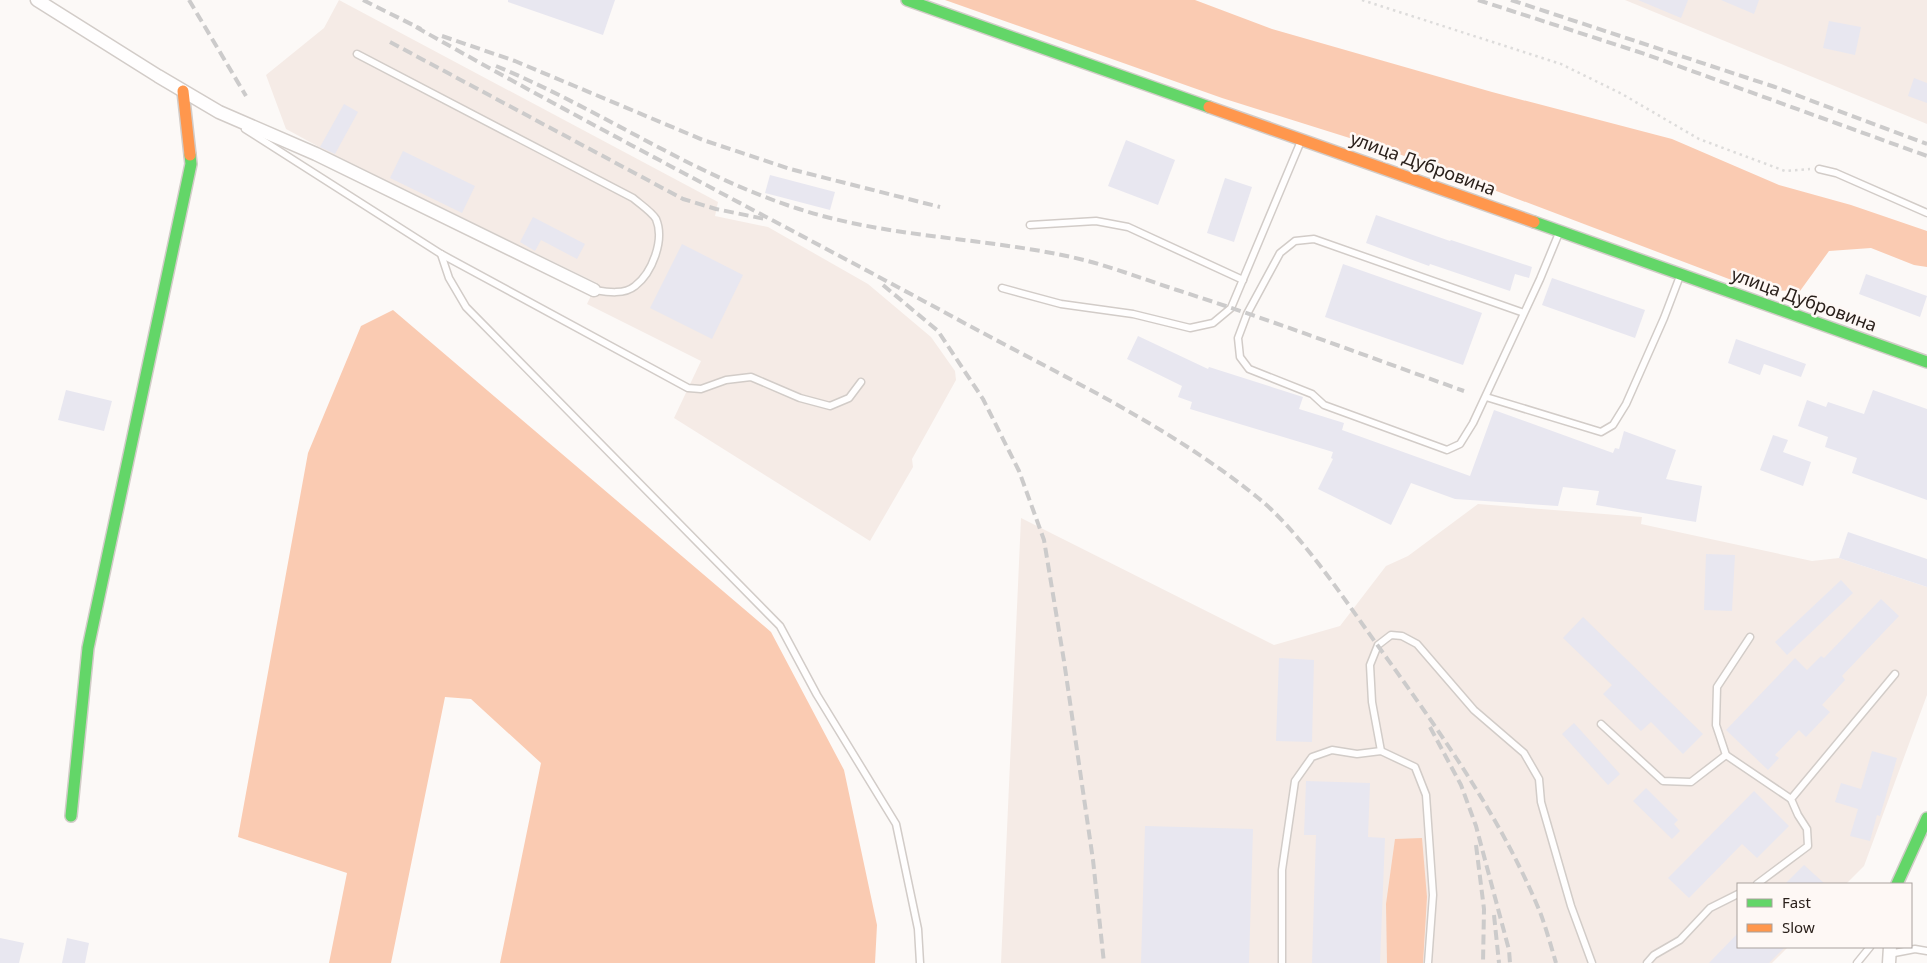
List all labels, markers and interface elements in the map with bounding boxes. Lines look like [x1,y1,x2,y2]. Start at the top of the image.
street label: улица Дубровина [1347,126,1499,201]
street label: улица Дубровина [1728,262,1880,337]
legend [1737,883,1912,948]
text: Fast [1782,892,1811,912]
text: Slow [1782,917,1815,937]

